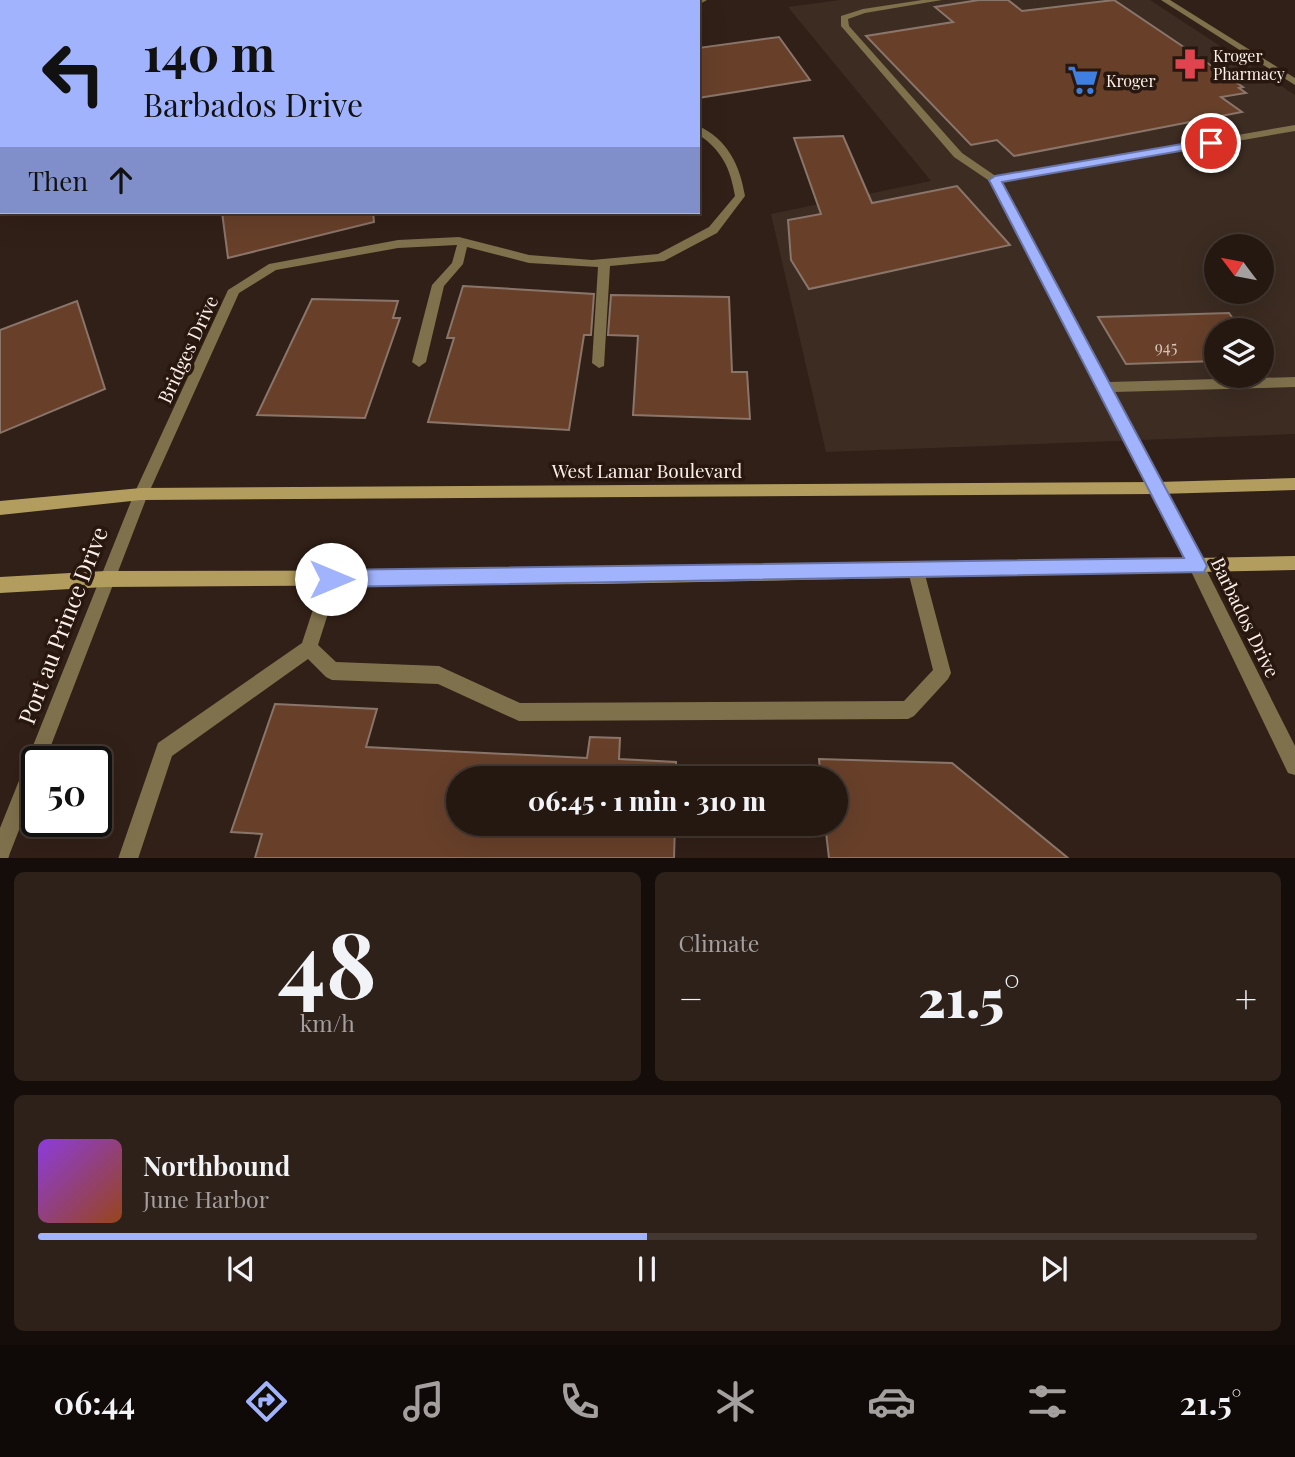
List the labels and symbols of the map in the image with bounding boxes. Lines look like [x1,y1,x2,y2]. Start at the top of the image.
place label: Kroger Pharmacy [1213,45,1285,84]
pharmacy icon: Kroger Pharmacy [1173,47,1207,81]
supermarket icon: Kroger [1066,63,1100,97]
place label: Kroger [1106,70,1156,91]
pin [1181,113,1241,173]
north arrow [1204,234,1274,304]
street label: Bridges Drive [151,291,223,407]
house number: 945 [1155,336,1177,357]
street label: West Lamar Boulevard [551,457,742,483]
street label: Port au Prince Drive [10,522,114,728]
position arrow [294,542,368,616]
street label: Barbados Drive [1206,553,1286,681]
speed limit sign: 50 [21,746,112,837]

